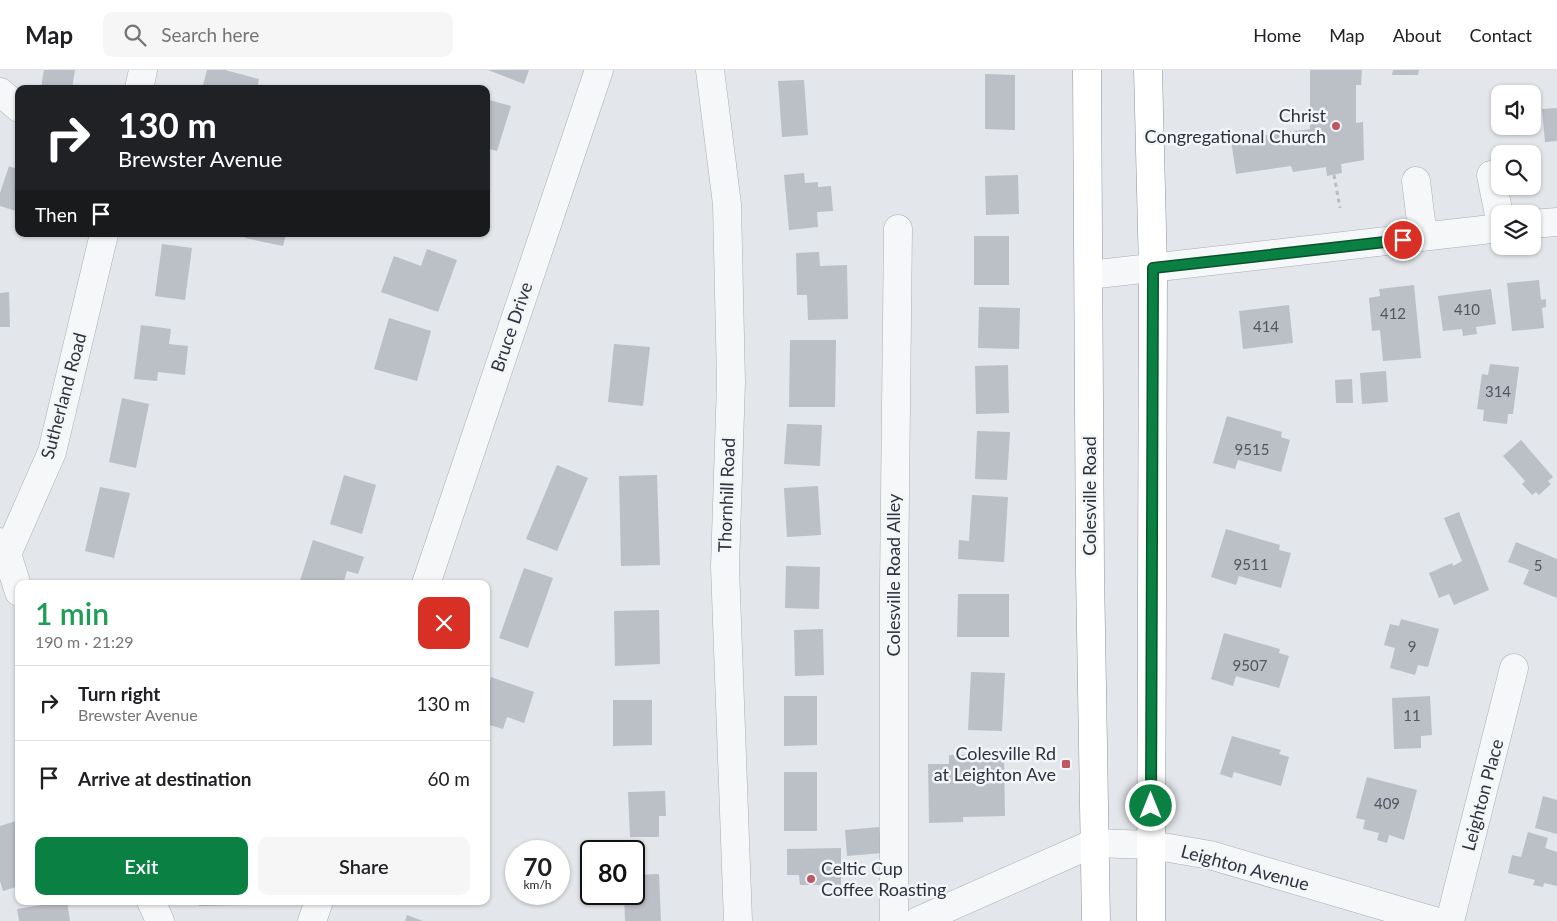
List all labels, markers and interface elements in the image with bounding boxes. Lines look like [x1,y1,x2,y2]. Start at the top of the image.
search box [103,12,453,57]
text: Map [25,20,73,49]
icon: search [121,21,149,49]
text: Search here [161,23,259,46]
text: Home [1253,24,1301,46]
text: Map [1329,24,1365,46]
text: About [1393,24,1442,46]
text: Contact [1470,24,1532,46]
map controls [1491,85,1541,255]
button: sound [1491,85,1541,135]
text: 130 m [118,103,217,145]
place label: Christ Congregational Church [1145,104,1327,147]
icon: right [35,105,100,170]
marker: Christ Congregational Church [1330,120,1342,132]
text: Brewster Avenue [118,145,282,172]
button: search [1491,145,1541,195]
icon: arrive [87,200,115,228]
text: Then [35,203,77,226]
button: layers [1491,205,1541,255]
pin [1382,219,1424,261]
icon: arrive [1389,226,1417,254]
street label: Bruce Drive [485,279,537,374]
house number: 410 [1454,300,1480,318]
house number: 412 [1380,304,1406,322]
house number: 414 [1253,317,1279,335]
street label: Sutherland Road [36,330,90,461]
house number: 314 [1485,382,1511,400]
street label: Colesville Road [1078,436,1100,556]
street label: Thornhill Road [713,437,739,553]
house number: 9515 [1235,440,1269,458]
street label: Colesville Road Alley [882,493,904,656]
house number: 9511 [1234,555,1268,573]
house number: 5 [1534,556,1542,574]
text: 1 min [35,595,109,631]
button: close [418,597,470,649]
text: 190 m · 21:29 [35,632,134,651]
house number: 9 [1408,637,1416,655]
house number: 9507 [1233,656,1268,674]
text: Turn right [78,682,160,705]
icon: right [35,689,63,717]
text: 130 m [416,692,470,715]
text: Brewster Avenue [78,705,198,724]
house number: 11 [1403,706,1421,724]
street label: Leighton Place [1457,736,1508,853]
place label: Colesville Rd at Leighton Ave [934,742,1056,785]
marker: Colesville Rd at Leighton Ave [1060,758,1072,770]
icon: arrive [35,764,63,792]
text: Arrive at destination [78,767,251,790]
text: 60 m [427,767,470,790]
position arrow [1124,779,1176,831]
house number: 409 [1374,794,1400,812]
button: Exit [35,837,248,895]
button: Share [258,837,470,895]
street label: Leighton Avenue [1179,839,1312,895]
speed limit sign: 80 [580,840,645,905]
text: 70 [523,851,552,881]
place label: Celtic Cup Coffee Roasting [821,857,946,900]
marker: Celtic Cup Coffee Roasting [805,873,817,885]
text: km/h [523,877,552,892]

